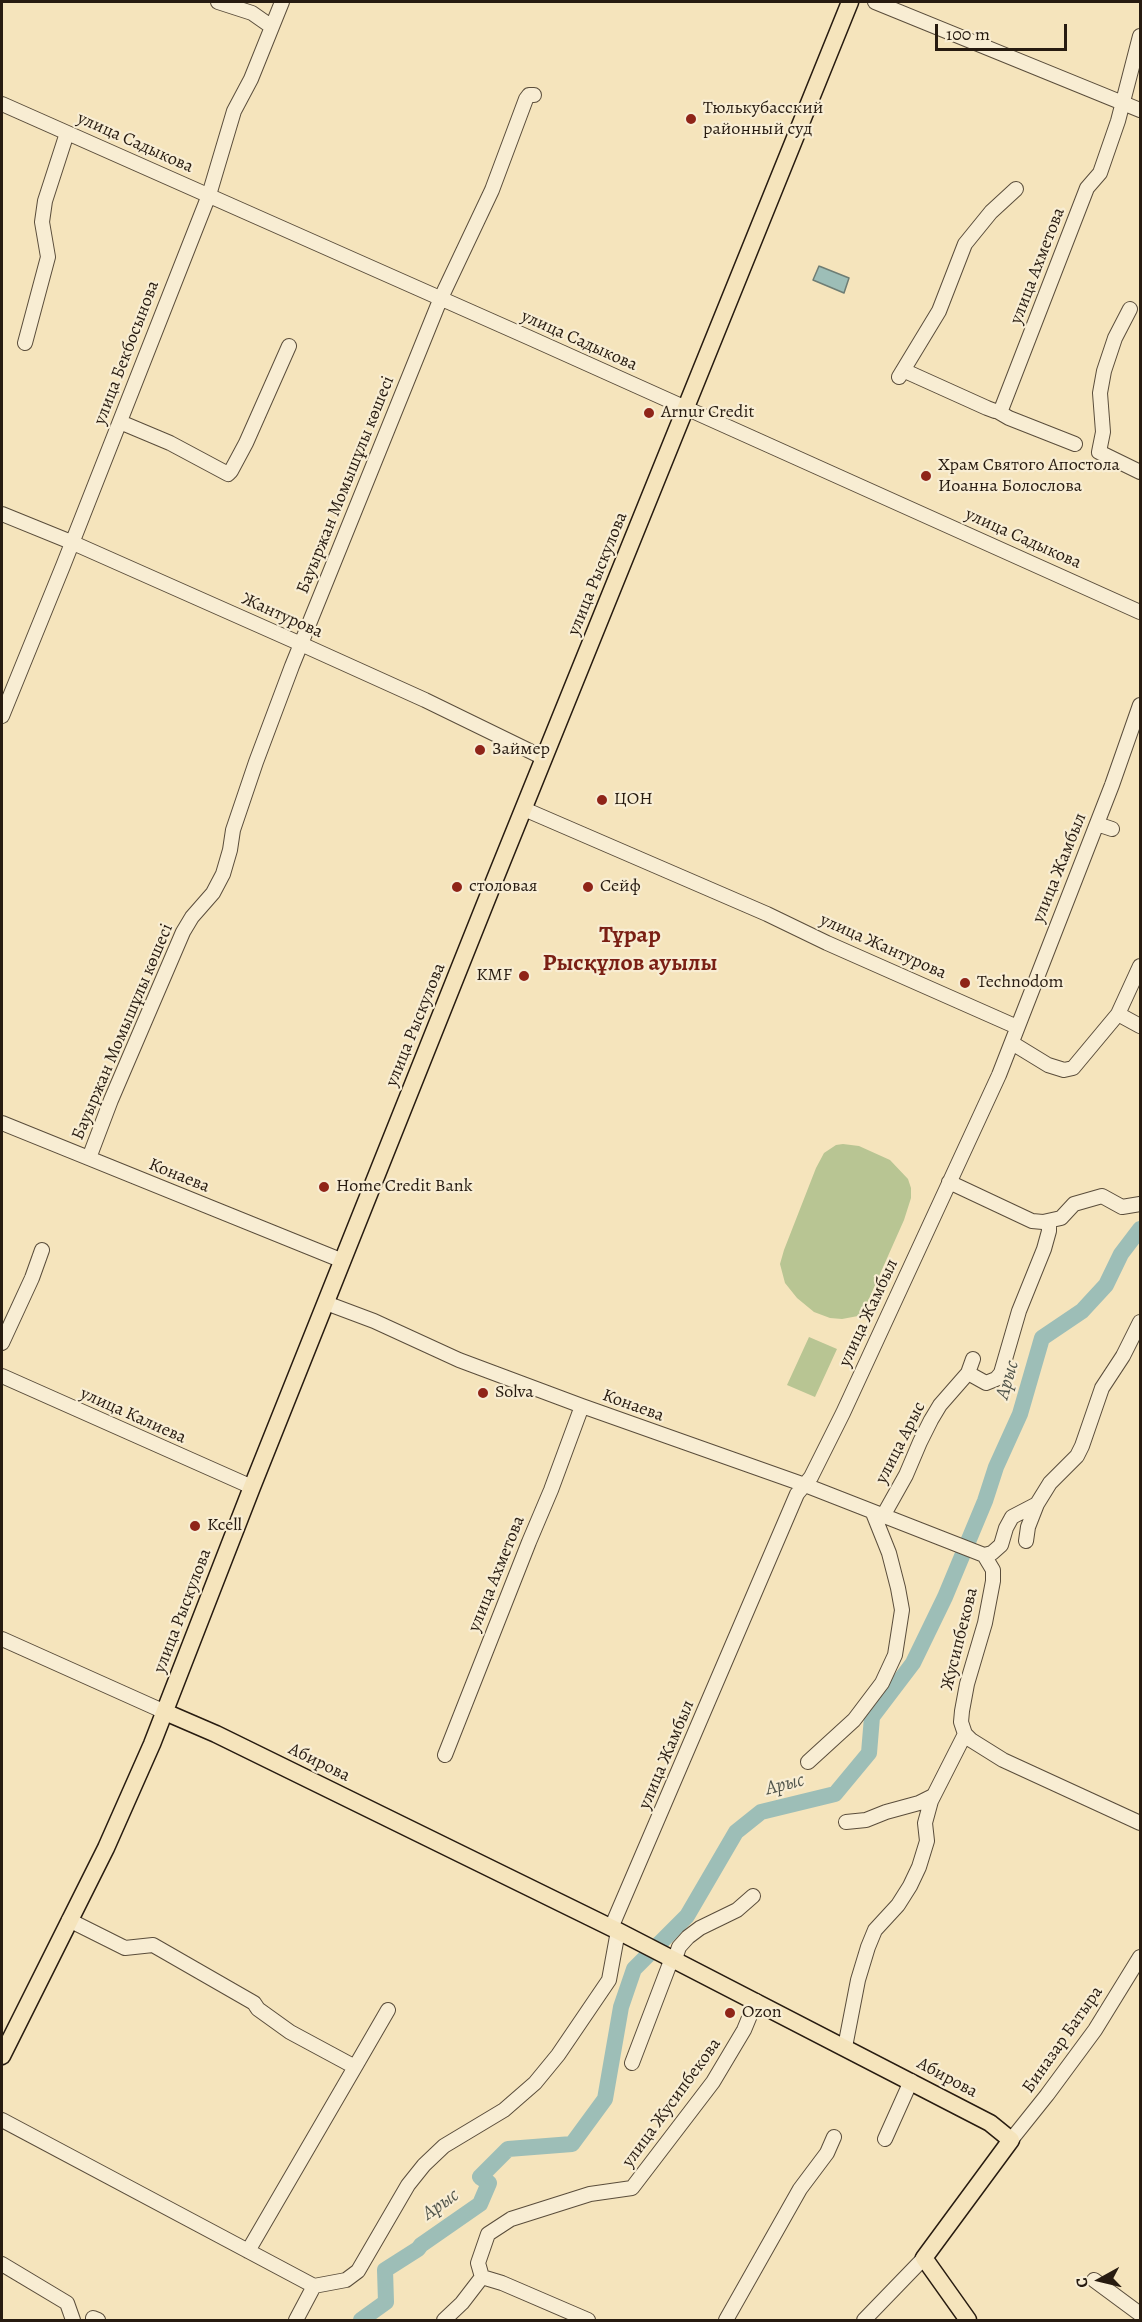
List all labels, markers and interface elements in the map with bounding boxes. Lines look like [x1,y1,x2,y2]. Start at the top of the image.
scale bar [938,12,1070,50]
text: 100 m [946,22,990,46]
place label: Тюлькубасский районный суд [703,98,823,140]
street label: улица Садыкова [74,108,196,178]
marker: Тюлькубасский районный суд [684,112,698,126]
street label: улица Ахметова [1006,205,1070,327]
street label: улица Бекбосынова [90,278,164,428]
street label: улица Садыкова [518,306,640,376]
street label: Бауыржан Момышұлы көшесі [292,373,400,597]
place label: Arnur Credit [661,402,754,424]
marker: Arnur Credit [642,406,656,420]
place label: Храм Святого Апостола Иоанна Болослова [938,455,1120,498]
marker: Храм Святого Апостола Иоанна Болослова [919,469,933,483]
street label: улица Садыкова [962,504,1084,574]
street label: улица Рыскулова [563,509,633,639]
street label: Жантурова [238,589,326,643]
place label: Займер [492,739,550,761]
marker: Займер [473,743,487,757]
place label: ЦОН [614,789,653,811]
marker: ЦОН [595,793,609,807]
street label: улица Жамбыл [1028,810,1092,926]
place label: столовая [469,876,537,898]
place label: Сейф [600,876,641,898]
marker: столовая [450,880,464,894]
marker: Сейф [581,880,595,894]
street label: улица Жантурова [816,909,950,985]
street label: Бауыржан Момышұлы көшесі [68,921,178,1143]
district label: Тұрар Рысқұлов ауылы [543,922,717,978]
street label: улица Рыскулова [381,960,451,1090]
place label: KMF [476,965,512,987]
marker: KMF [517,969,531,983]
place label: Technodom [977,972,1063,994]
marker: Technodom [958,976,972,990]
street label: Конаева [145,1154,213,1198]
place label: Home Credit Bank [336,1176,473,1198]
marker: Home Credit Bank [317,1180,331,1194]
street label: улица Жамбыл [835,1256,903,1370]
water label: Арыс [991,1358,1025,1402]
place label: Solva [495,1382,534,1404]
street label: улица Калиева [77,1383,189,1449]
street label: Конаева [599,1385,667,1427]
marker: Solva [476,1386,490,1400]
street label: улица Арыс [871,1398,931,1488]
street label: улица Ахметова [464,1513,530,1635]
place label: Kcell [207,1515,242,1537]
marker: Kcell [188,1519,202,1533]
street label: улица Рыскулова [149,1546,217,1676]
street label: Жусипбекова [937,1585,983,1693]
street label: улица Жамбыл [634,1697,700,1813]
street label: Абирова [285,1739,353,1787]
water label: Арыс [763,1769,807,1801]
street label: Биназар Батыра [1018,1982,1108,2098]
place label: Ozon [742,2002,782,2024]
marker: Ozon [723,2006,737,2020]
street label: улица Жусипбекова [618,2034,726,2172]
street label: Абирова [913,2053,981,2103]
water label: Арыс [418,2184,464,2226]
north arrow [1070,2250,1130,2310]
text: С [1071,2276,1094,2289]

